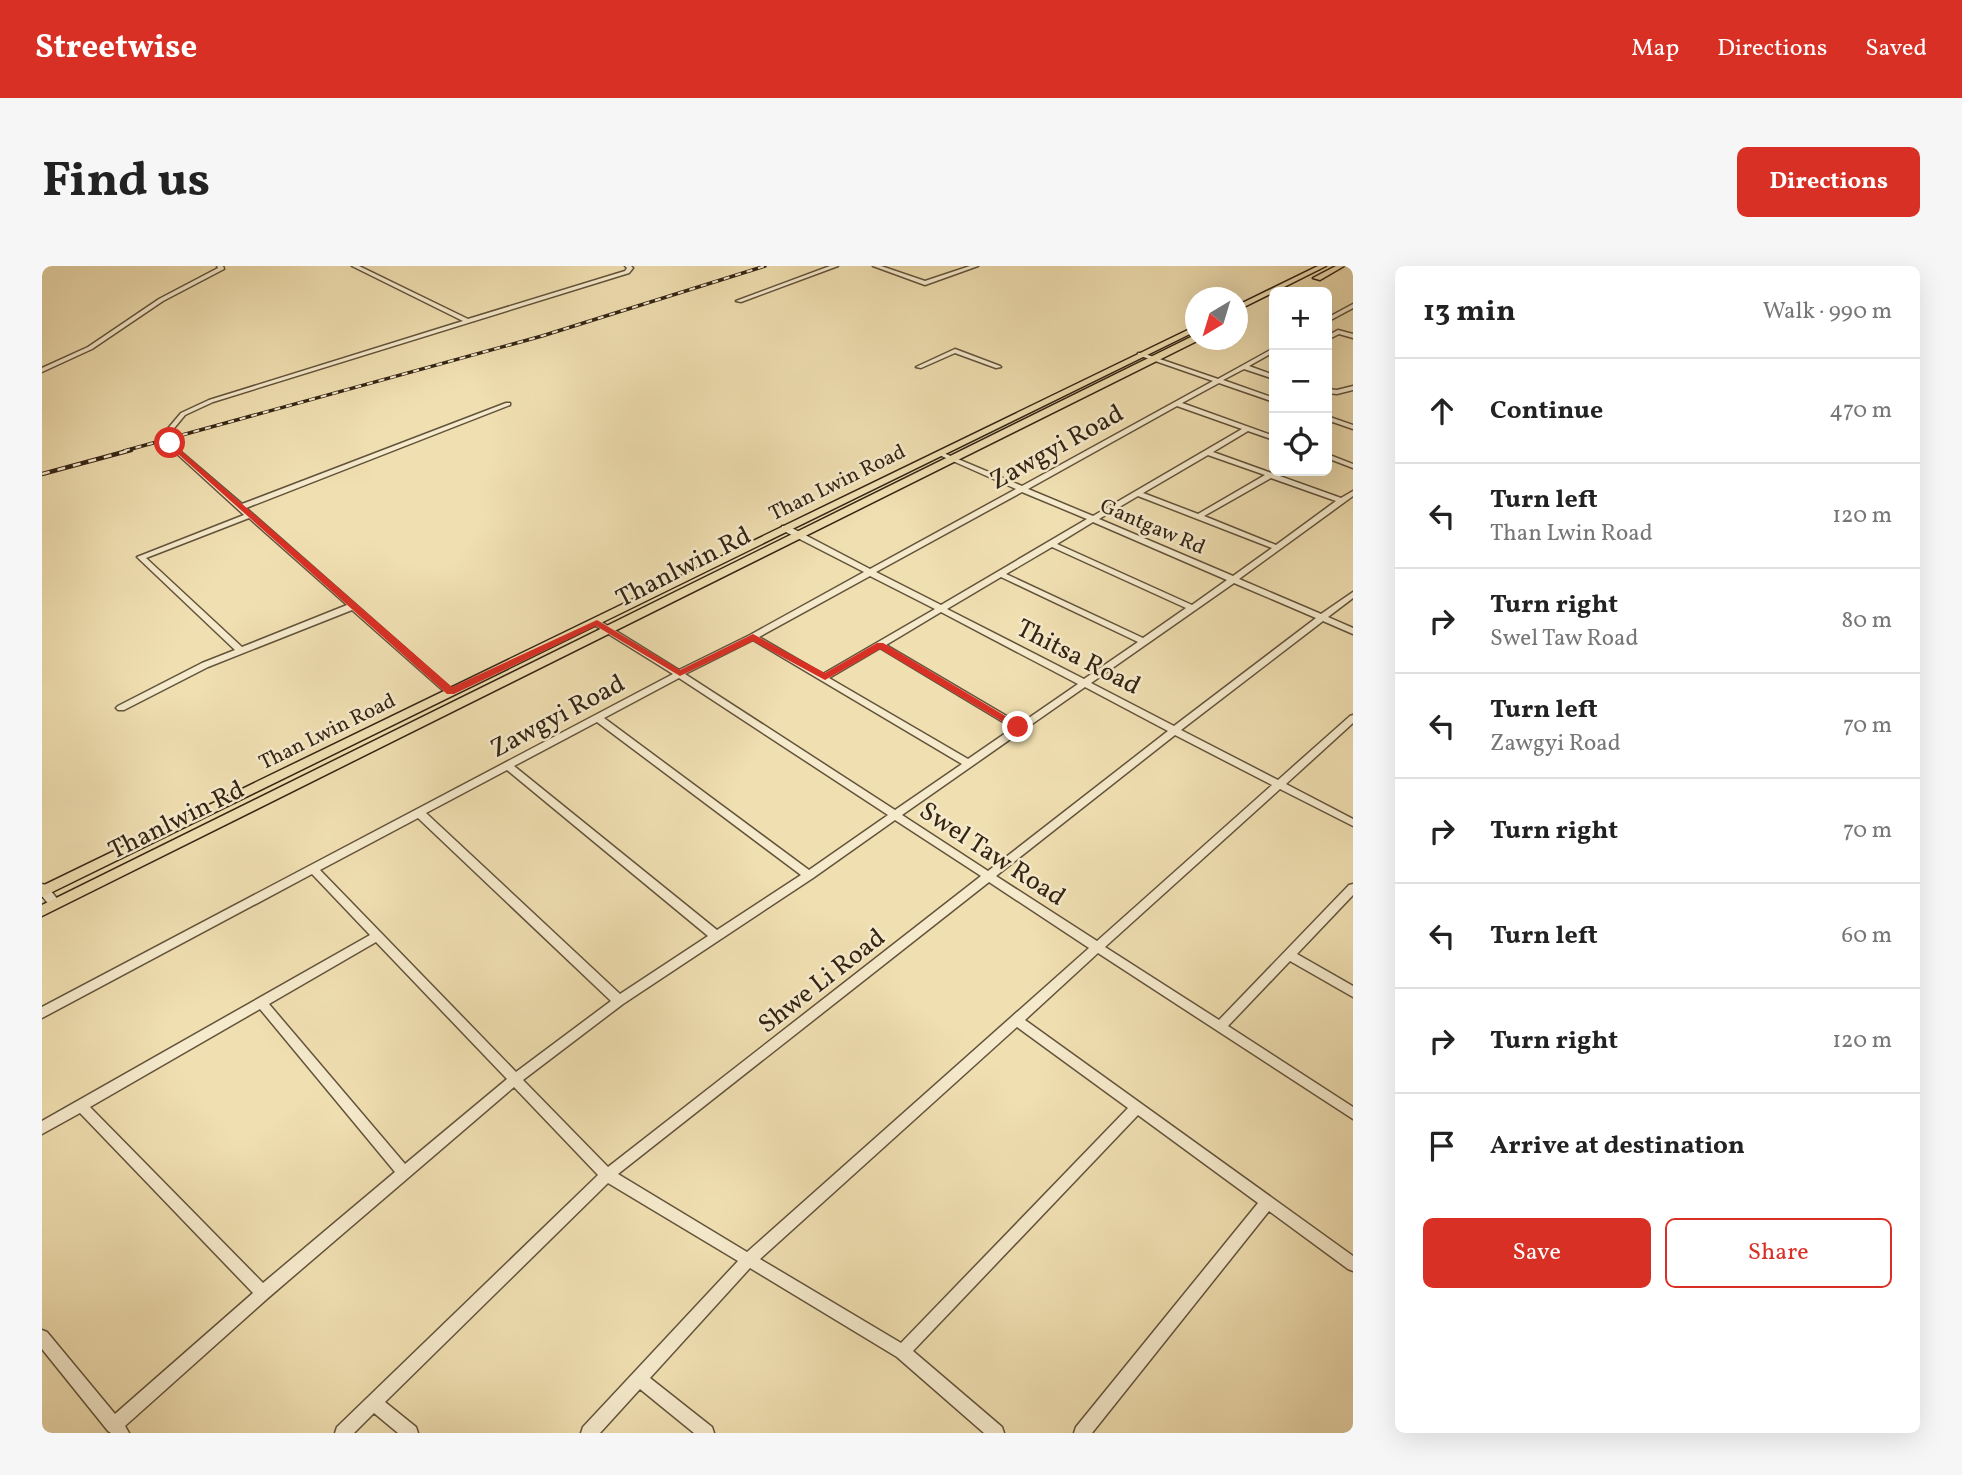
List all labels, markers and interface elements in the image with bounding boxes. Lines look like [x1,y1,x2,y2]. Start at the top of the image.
text: Streetwise [35,26,197,72]
text: Map [1631,32,1679,66]
text: Directions [1717,32,1827,66]
text: Saved [1865,32,1927,66]
button: Directions [1737,147,1920,217]
text: Find us [42,148,210,217]
north arrow [1185,287,1248,350]
map controls [1269,287,1332,476]
button: + [1269,287,1332,350]
text: 13 min [1423,291,1516,333]
text: Walk · 990 m [1763,296,1892,328]
button: − [1269,350,1332,413]
icon: ahead [1423,392,1461,430]
text: Continue [1490,393,1603,429]
text: 470 m [1829,395,1892,427]
street label: Zawgyi Road [984,396,1130,499]
button: locate [1269,413,1332,476]
route start [154,427,185,458]
street label: Than Lwin Road [765,438,911,529]
text: Turn left [1490,482,1598,518]
street label: Gantgaw Rd [1095,492,1210,563]
icon: left [1423,497,1461,535]
text: 120 m [1832,500,1892,532]
street label: Thanlwin Rd [610,518,758,617]
text: Than Lwin Road [1490,518,1653,550]
text: Turn right [1490,587,1618,623]
icon: right [1423,602,1461,640]
text: 80 m [1842,605,1892,637]
street label: Thitsa Road [1010,611,1146,704]
text: Swel Taw Road [1490,623,1638,655]
street label: Zawgyi Road [484,666,632,767]
street label: Than Lwin Road [255,687,401,778]
text: Turn left [1490,692,1598,728]
icon: left [1423,707,1461,745]
text: 70 m [1843,710,1892,742]
route end [1002,711,1033,742]
text: Zawgyi Road [1490,728,1621,760]
street label: Thanlwin Rd [103,772,251,869]
street label: Swel Taw Road [912,794,1072,915]
icon: right [1423,812,1461,850]
text: Turn right [1490,813,1618,849]
text: 70 m [1843,815,1892,847]
icon: left [1423,917,1461,955]
text: Turn left [1490,918,1598,954]
street label: Shwe Li Road [751,920,893,1043]
text: 60 m [1842,920,1892,952]
icon: right [1423,1022,1461,1060]
text: Turn right [1490,1023,1618,1059]
text: 120 m [1832,1025,1892,1057]
icon: arrive [1423,1127,1461,1165]
text: Arrive at destination [1490,1128,1745,1164]
button: Save [1423,1218,1651,1288]
button: Share [1665,1218,1892,1288]

